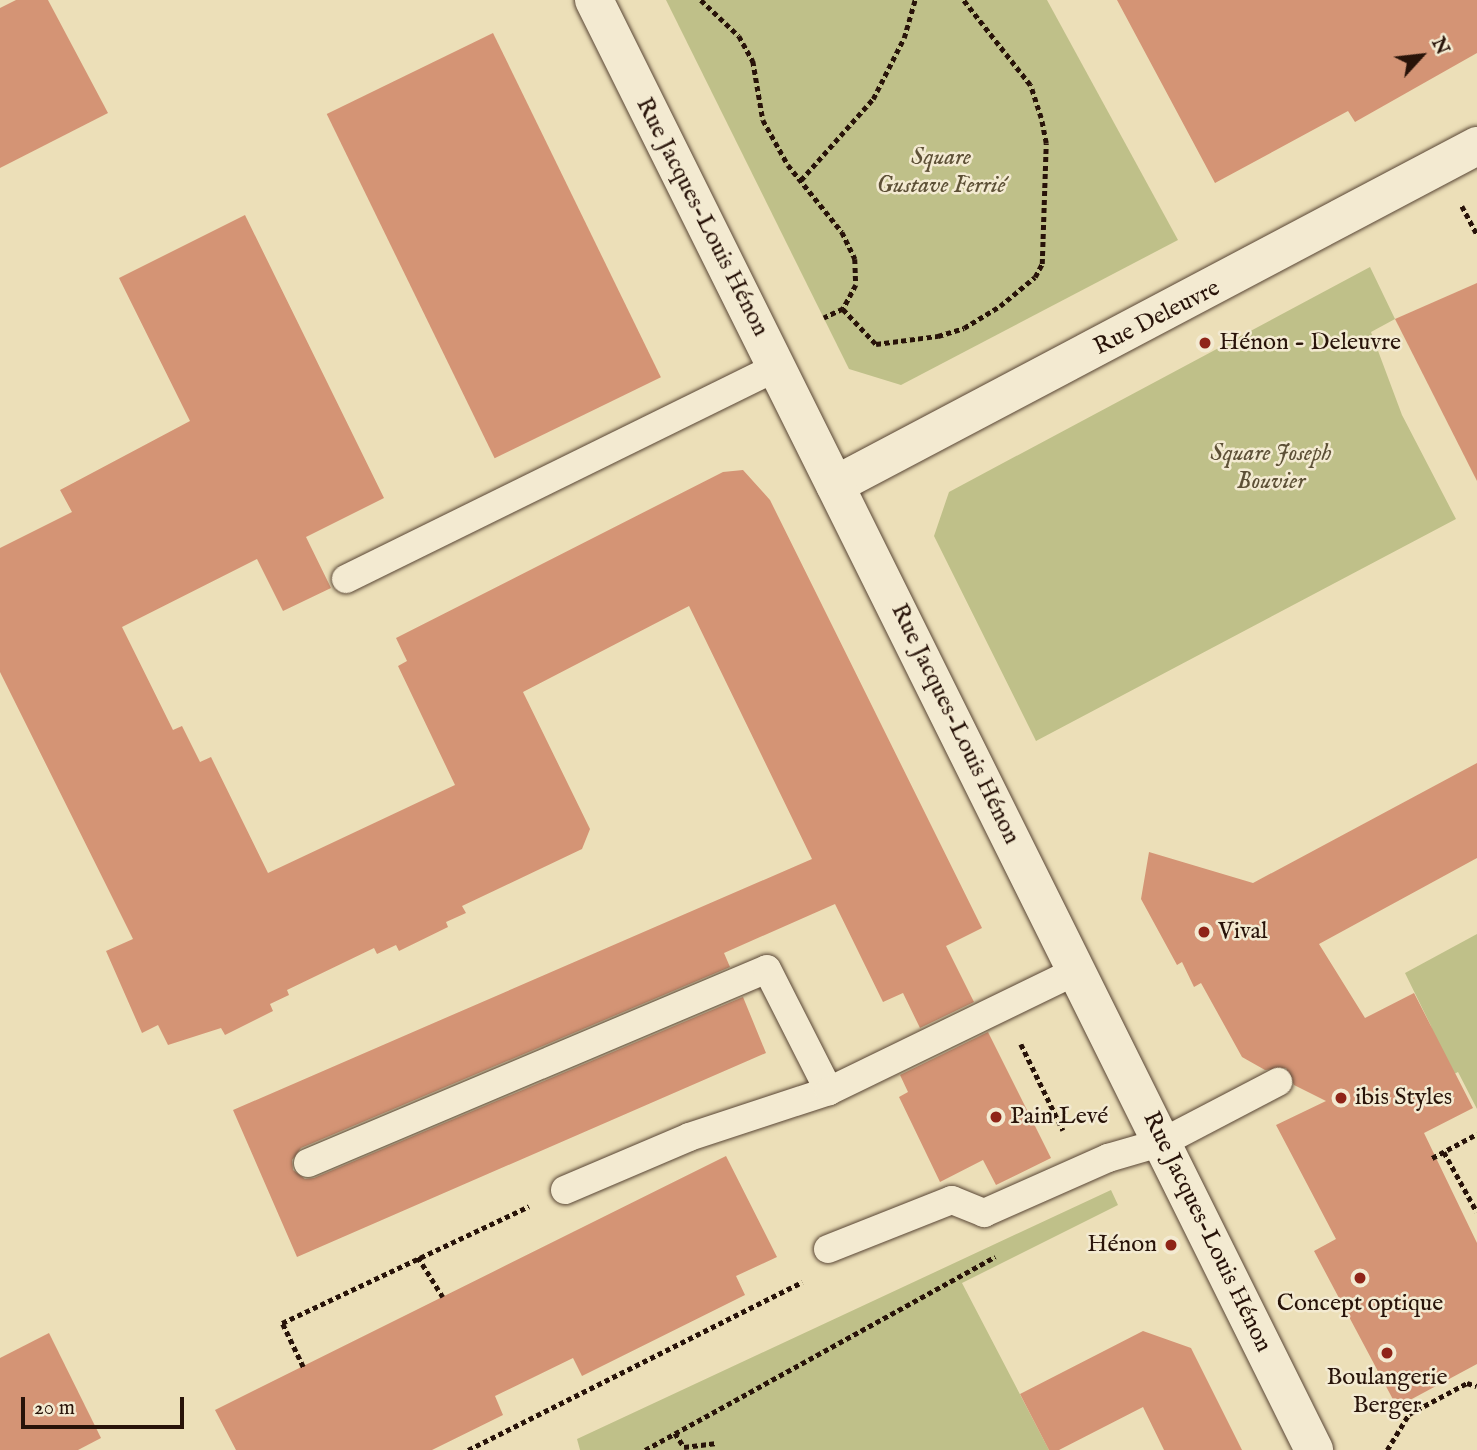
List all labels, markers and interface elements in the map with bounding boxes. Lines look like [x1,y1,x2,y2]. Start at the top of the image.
north arrow [1386,21,1456,91]
text: N [1425,34,1454,59]
street label: Rue Jacques-Louis Hénon [629,93,775,341]
park label: Square Gustave Ferrié [876,144,1006,200]
street label: Rue Deleuvre [1089,274,1225,362]
place label: Hénon - Deleuvre [1219,329,1401,357]
marker: Hénon - Deleuvre [1197,335,1213,351]
park label: Square Joseph Bouvier [1210,440,1332,496]
street label: Rue Jacques-Louis Hénon [884,599,1026,849]
place label: Vival [1218,918,1267,946]
marker: Vival [1196,924,1212,940]
place label: ibis Styles [1355,1084,1452,1112]
marker: ibis Styles [1333,1090,1349,1106]
place label: Pain Levé [1010,1103,1108,1131]
street label: Rue Jacques-Louis Hénon [1136,1107,1278,1357]
marker: Pain Levé [988,1109,1004,1125]
place label: Hénon [1087,1231,1157,1259]
marker: Hénon [1163,1237,1179,1253]
marker: Concept optique [1352,1270,1368,1286]
place label: Concept optique [1277,1290,1443,1318]
marker: Boulangerie Berger [1379,1345,1395,1361]
place label: Boulangerie Berger [1326,1364,1448,1420]
scale bar [24,1384,187,1428]
text: 20 m [34,1395,75,1422]

